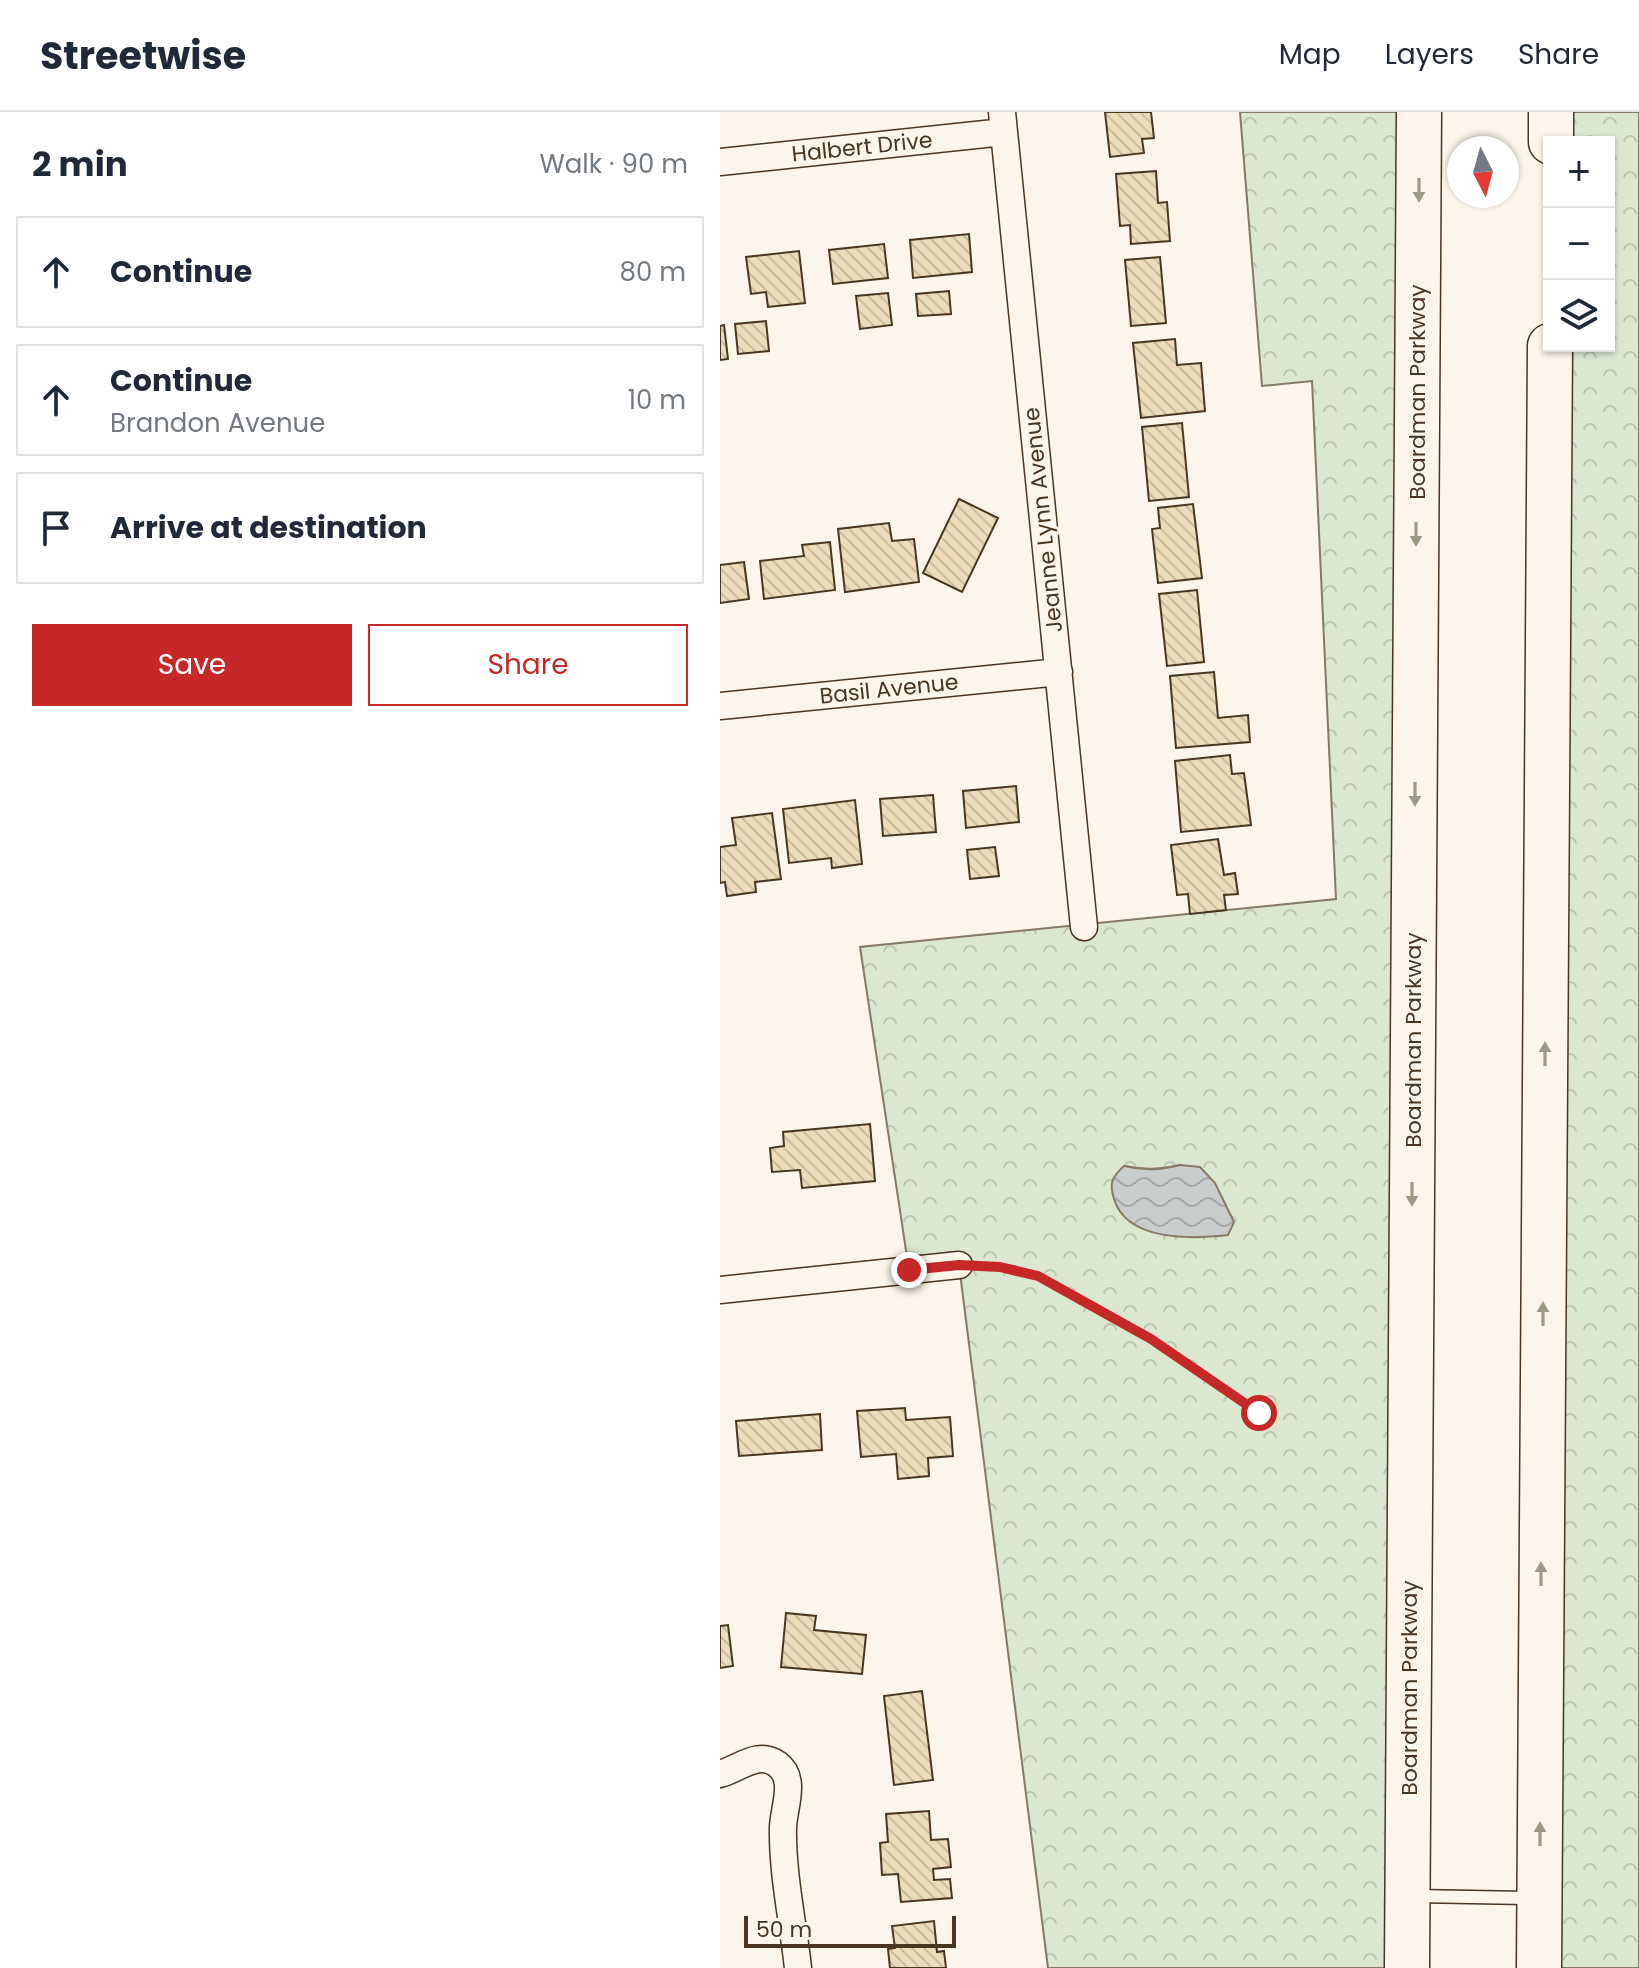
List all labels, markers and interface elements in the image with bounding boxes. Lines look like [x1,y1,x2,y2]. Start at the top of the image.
text: Streetwise [40,29,246,82]
text: Map [1279,35,1341,74]
text: Layers [1385,35,1474,74]
text: Share [1518,35,1599,74]
street label: Halbert Drive [790,124,934,170]
north arrow [1447,136,1519,208]
map controls [1543,136,1615,352]
button: + [1543,136,1615,208]
text: 2 min [32,140,128,188]
text: Walk · 90 m [539,146,688,182]
one-way arrow [1412,178,1425,203]
button: − [1543,208,1615,280]
icon: ahead [34,250,78,294]
text: Continue [110,250,252,293]
text: 80 m [620,254,686,290]
button: layers [1543,280,1615,352]
street label: Boardman Parkway [1402,284,1433,500]
text: Continue [110,359,252,402]
icon: ahead [34,378,78,422]
text: 10 m [628,382,686,418]
text: Brandon Avenue [110,405,325,441]
street label: Jeanne Lynn Avenue [1016,406,1070,634]
icon: arrive [34,506,78,550]
text: Arrive at destination [110,506,427,549]
one-way arrow [1410,522,1422,547]
button: Save [32,624,352,706]
button: Share [368,624,688,706]
street label: Basil Avenue [818,666,960,712]
one-way arrow [1409,782,1421,807]
street label: Boardman Parkway [1398,932,1429,1148]
one-way arrow [1539,1041,1551,1066]
one-way arrow [1406,1182,1418,1207]
route end [891,1252,927,1288]
one-way arrow [1537,1301,1549,1326]
route start [1241,1395,1277,1431]
one-way arrow [1535,1561,1547,1586]
street label: Boardman Parkway [1394,1580,1425,1796]
one-way arrow [1533,1821,1546,1846]
scale bar [744,1912,956,1948]
text: 50 m [756,1914,812,1945]

